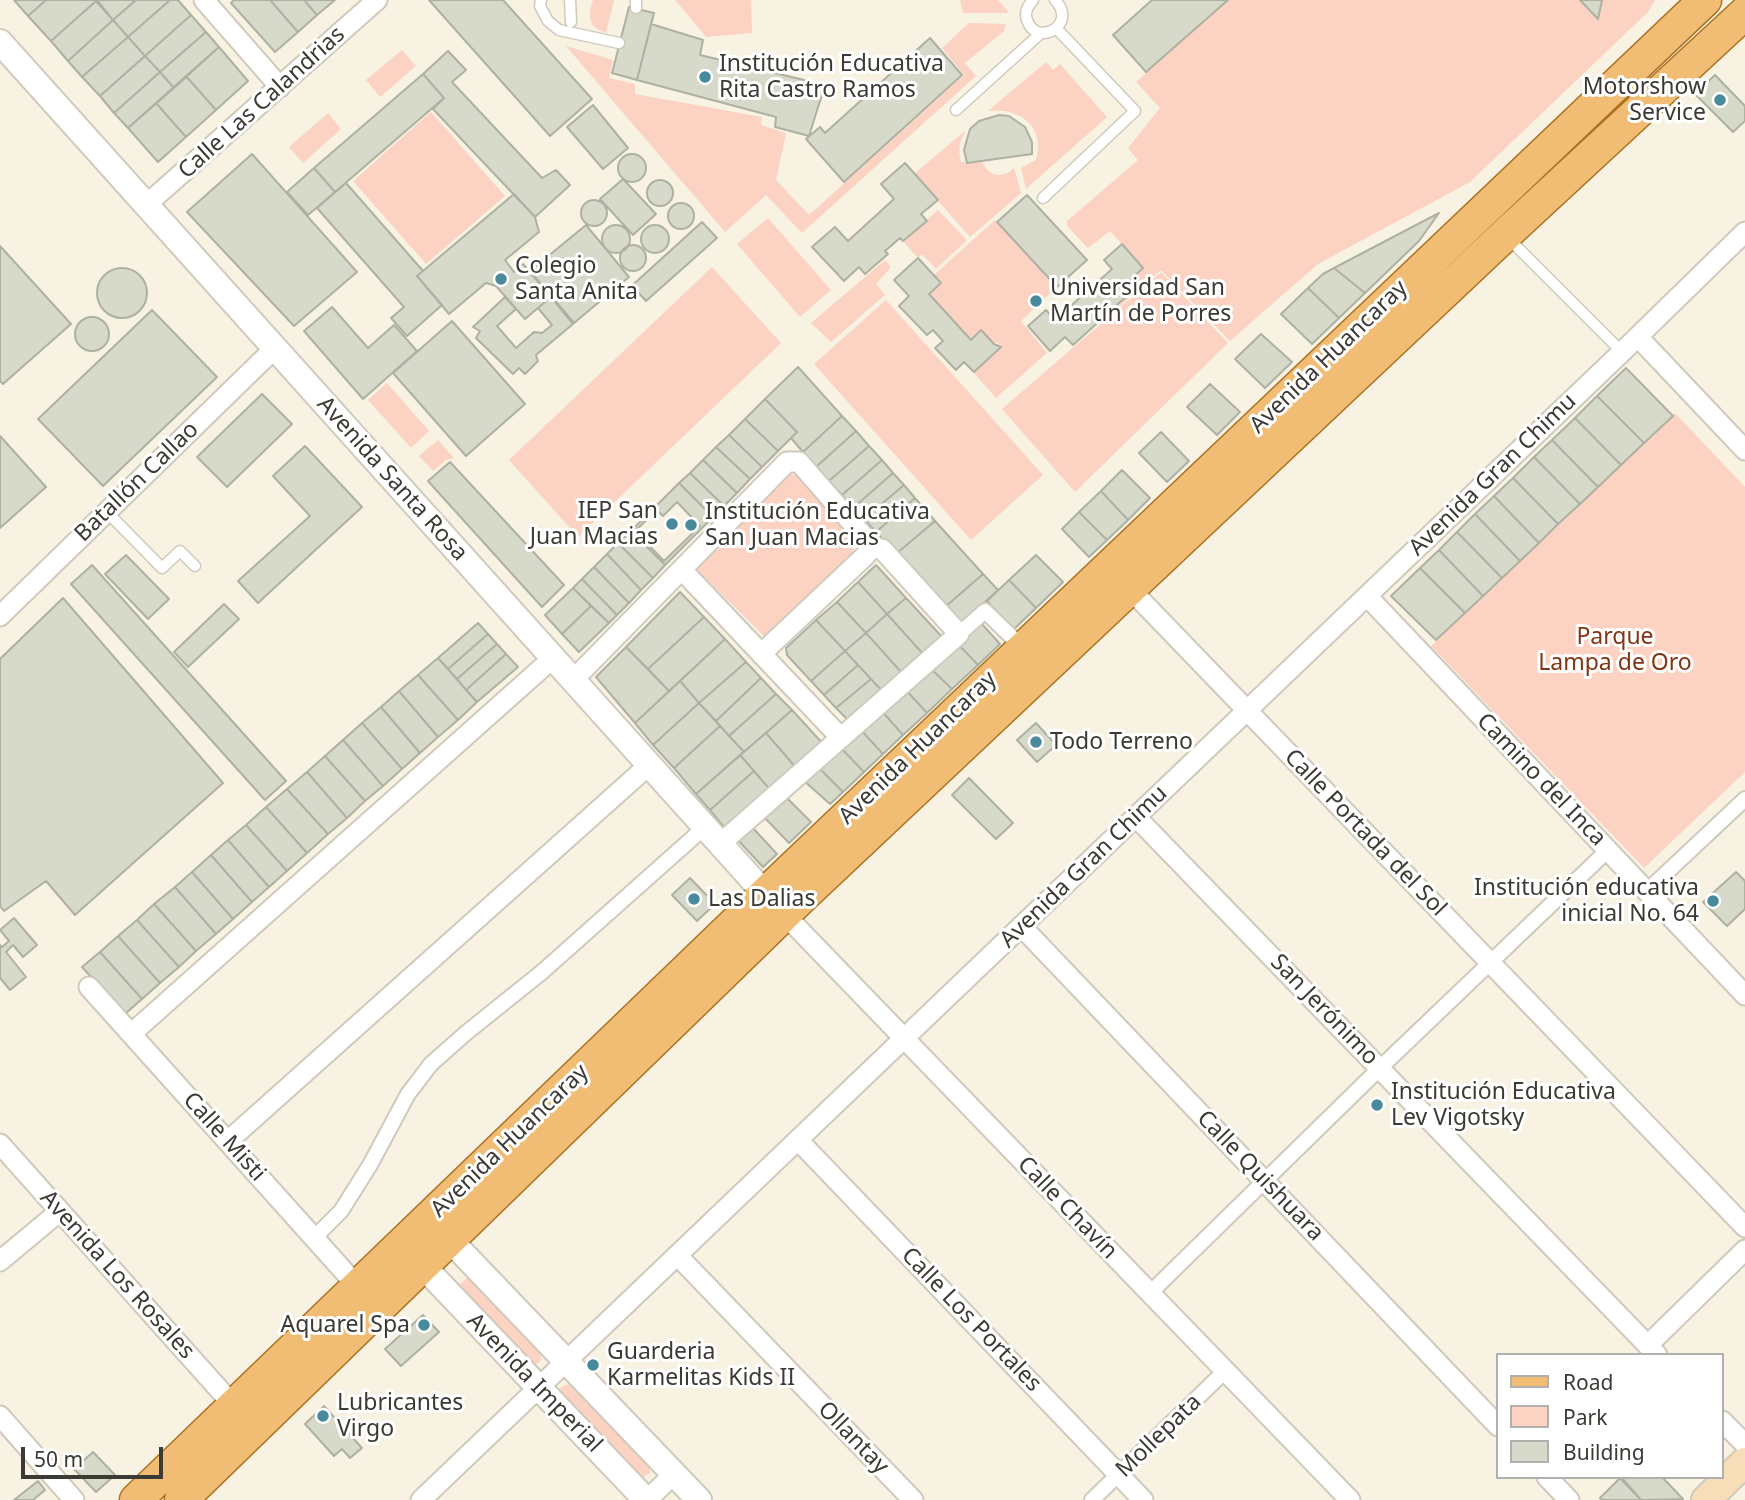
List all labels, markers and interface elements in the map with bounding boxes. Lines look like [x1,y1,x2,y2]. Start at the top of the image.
street label: Calle Las Calandrias [173,21,351,185]
place label: Institución Educativa Rita Castro Ramos [719,50,944,104]
marker: Institución Educativa Rita Castro Ramos [697,69,713,85]
place label: Motorshow Service [1583,73,1706,127]
marker: Motorshow Service [1712,92,1728,108]
place label: Colegio Santa Anita [515,252,638,306]
marker: Colegio Santa Anita [493,271,509,287]
place label: Universidad San Martín de Porres [1050,274,1231,328]
street label: Avenida Huancaray [1244,275,1414,439]
marker: Universidad San Martín de Porres [1028,293,1044,309]
street label: Avenida Gran Chimu [1404,388,1582,562]
street label: Avenida Santa Rosa [311,391,473,567]
street label: Batallón Callao [69,416,205,548]
place label: IEP San Juan Macias [530,497,658,551]
place label: Institución Educativa San Juan Macias [705,498,930,552]
marker: IEP San Juan Macias [664,516,680,532]
marker: Institución Educativa San Juan Macias [683,517,699,533]
park label: Parque Lampa de Oro [1538,623,1692,677]
street label: Avenida Huancaray [833,666,1003,830]
street label: Camino del Inca [1471,708,1611,852]
place label: Todo Terreno [1050,728,1193,756]
marker: Todo Terreno [1028,734,1044,750]
street label: Calle Portada del Sol [1278,744,1452,922]
street label: Avenida Gran Chimu [995,780,1173,954]
place label: Institución educativa inicial No. 64 [1474,874,1699,928]
place label: Las Dalias [708,885,815,913]
marker: Las Dalias [686,891,702,907]
marker: Institución educativa inicial No. 64 [1705,893,1721,909]
street label: San Jerónimo [1264,949,1384,1071]
street label: Avenida Huancaray [425,1059,595,1223]
place label: Institución Educativa Lev Vigotsky [1391,1078,1616,1132]
street label: Calle Misti [177,1087,271,1187]
marker: Institución Educativa Lev Vigotsky [1369,1097,1385,1113]
street label: Calle Quishuara [1191,1105,1329,1247]
street label: Calle Chavín [1011,1151,1123,1265]
street label: Avenida Los Rosales [34,1185,200,1365]
street label: Calle Los Portales [895,1242,1047,1398]
street label: Avenida Imperial [460,1308,608,1458]
place label: Aquarel Spa [280,1311,410,1339]
marker: Aquarel Spa [416,1317,432,1333]
place label: Guarderia Karmelitas Kids II [607,1338,795,1392]
legend [1496,1353,1724,1479]
marker: Guarderia Karmelitas Kids II [585,1357,601,1373]
text: Road [1563,1368,1613,1396]
place label: Lubricantes Virgo [337,1389,463,1443]
street label: Mollepata [1111,1389,1207,1483]
street label: Ollantay [812,1396,894,1480]
text: Park [1563,1403,1607,1431]
marker: Lubricantes Virgo [315,1408,331,1424]
scale bar [24,1434,166,1478]
text: Building [1563,1438,1645,1466]
text: 50 m [34,1445,83,1473]

